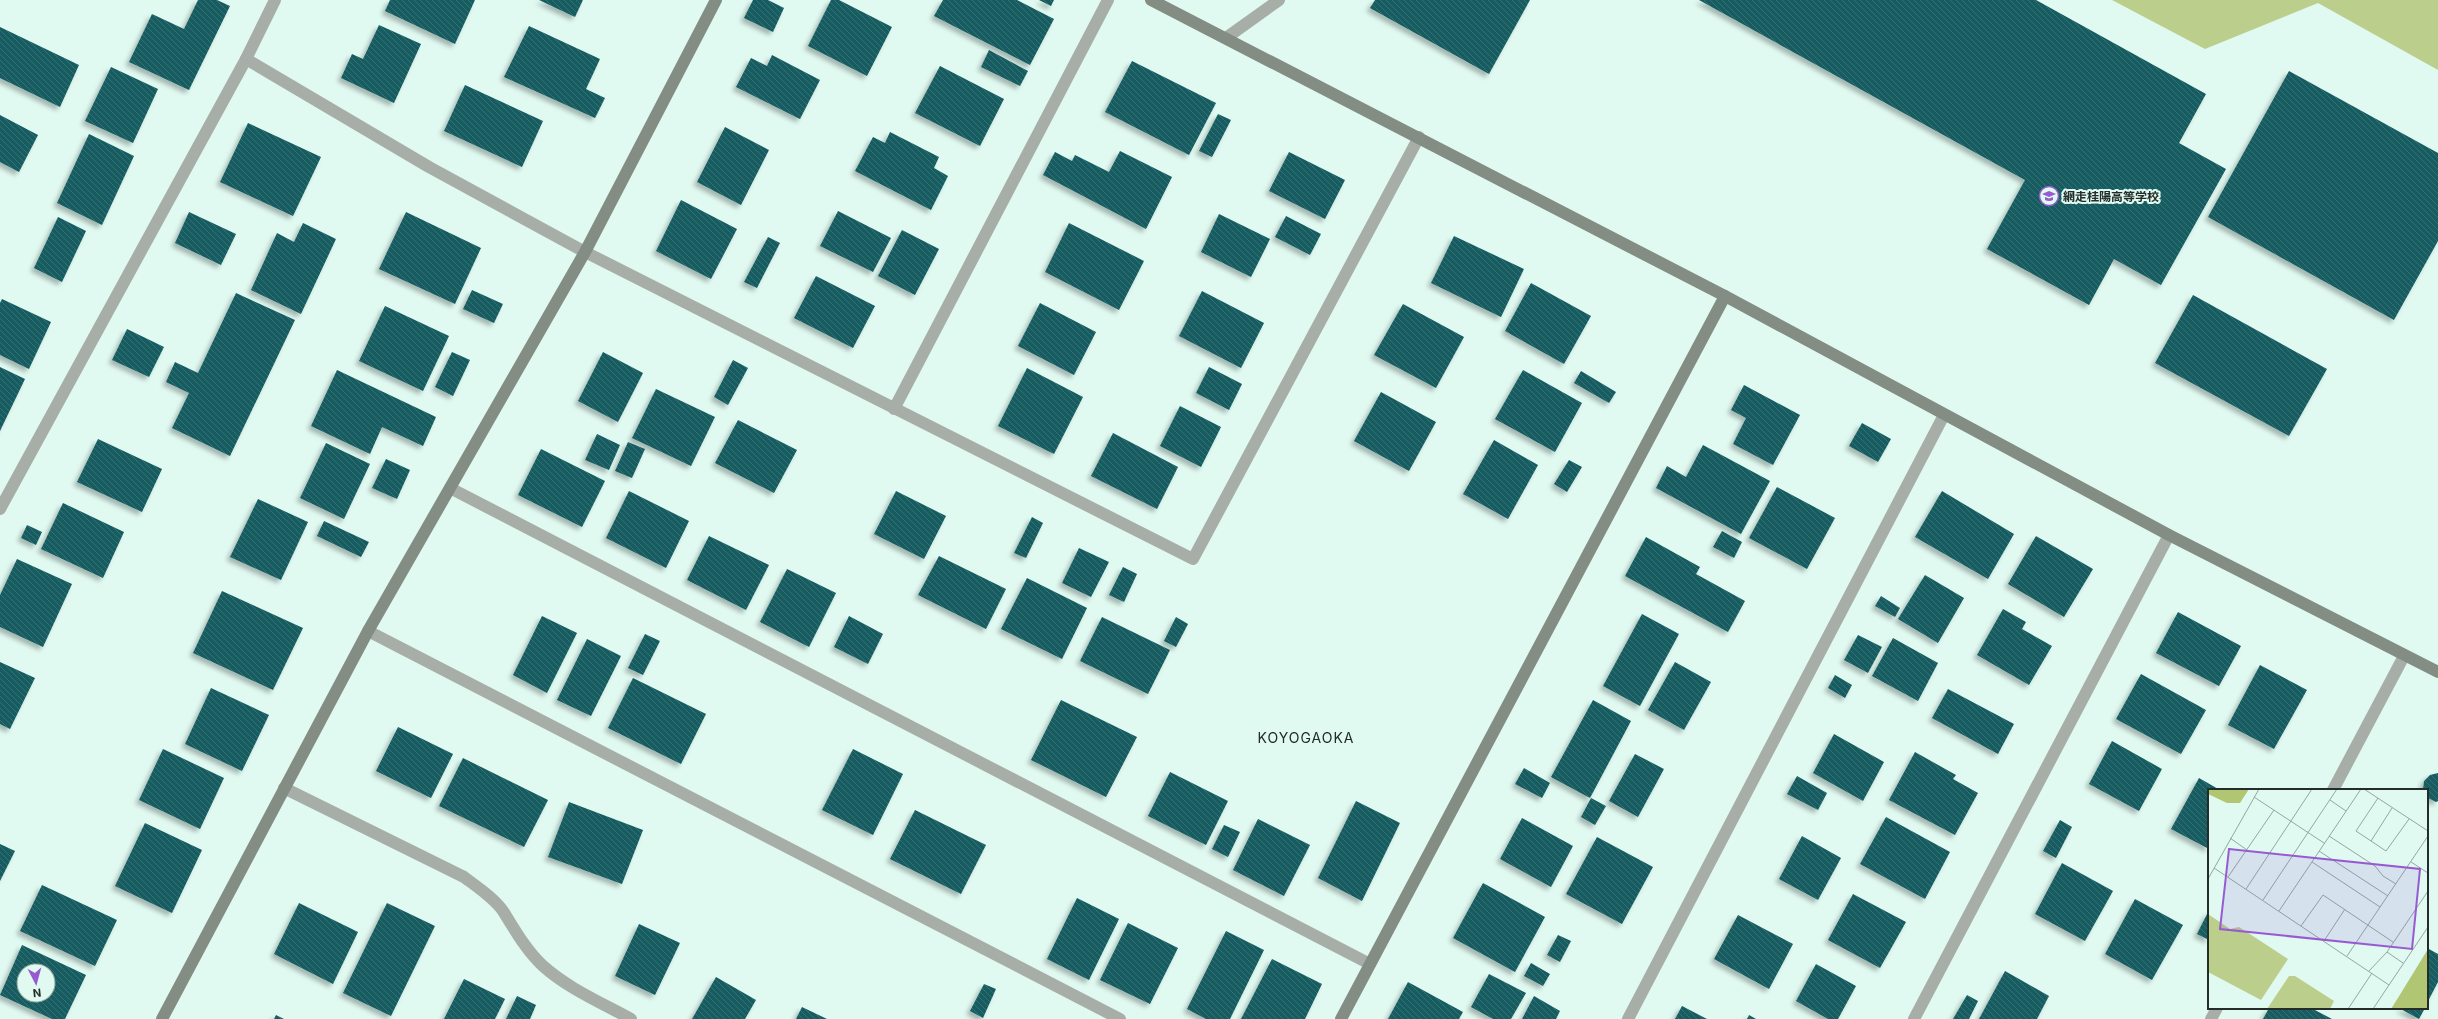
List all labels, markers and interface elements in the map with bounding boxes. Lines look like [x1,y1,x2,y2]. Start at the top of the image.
school or university icon: 網走桂陽高等学校 [2038,185,2060,207]
place label: 網走桂陽高等学校 [2063,189,2159,204]
district label: KOYOGAOKA [1258,729,1355,746]
inset map [2208,789,2428,1009]
north arrow [16,963,56,1003]
text: N [32,986,42,1000]

